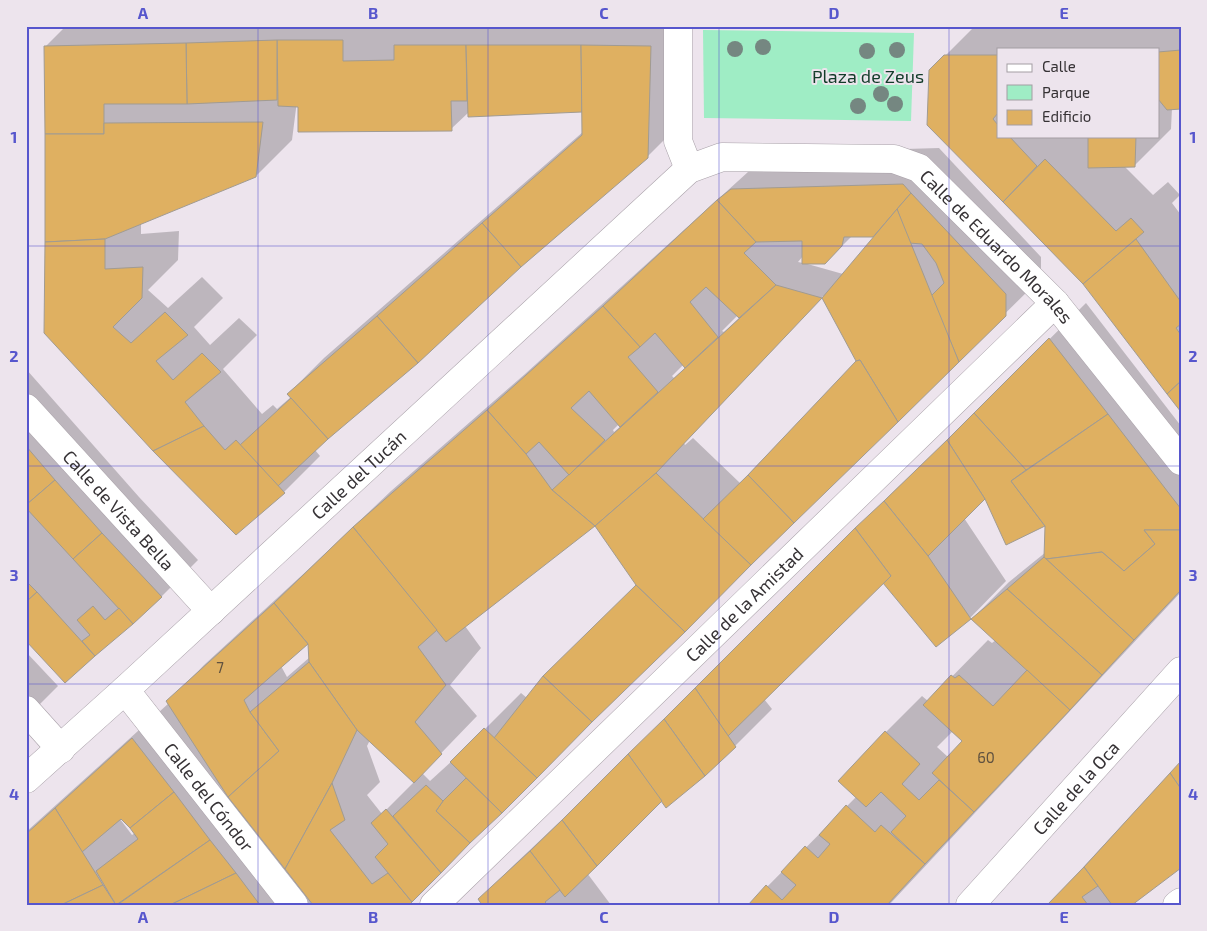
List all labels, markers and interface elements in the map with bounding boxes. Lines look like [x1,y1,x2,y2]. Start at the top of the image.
text: A [138,3,149,22]
text: B [368,3,378,22]
text: C [599,3,609,22]
text: D [829,3,840,22]
text: E [1059,3,1069,22]
legend [997,48,1160,138]
text: Calle [1042,57,1076,75]
park label: Plaza de Zeus [812,65,924,87]
text: Parque [1042,83,1090,101]
text: Edificio [1042,107,1091,125]
text: 1 [11,127,17,146]
text: 1 [1190,127,1196,146]
street label: Calle de Eduardo Morales [916,165,1078,328]
text: 2 [9,346,19,365]
text: 2 [1188,346,1198,365]
street label: Calle del Tucán [306,425,411,524]
street label: Calle de Vista Bella [59,445,179,575]
street label: Calle de la Amistad [681,542,808,666]
text: 3 [9,565,19,584]
text: 3 [1188,565,1198,584]
house number: 7 [216,658,224,676]
street label: Calle de la Oca [1028,736,1124,839]
street label: Calle del Cóndor [160,738,259,856]
house number: 60 [977,748,995,766]
text: 4 [9,784,19,803]
text: 4 [1188,784,1198,803]
text: A [138,907,149,926]
text: B [368,907,378,926]
text: C [599,907,609,926]
text: D [829,907,840,926]
text: E [1059,907,1069,926]

